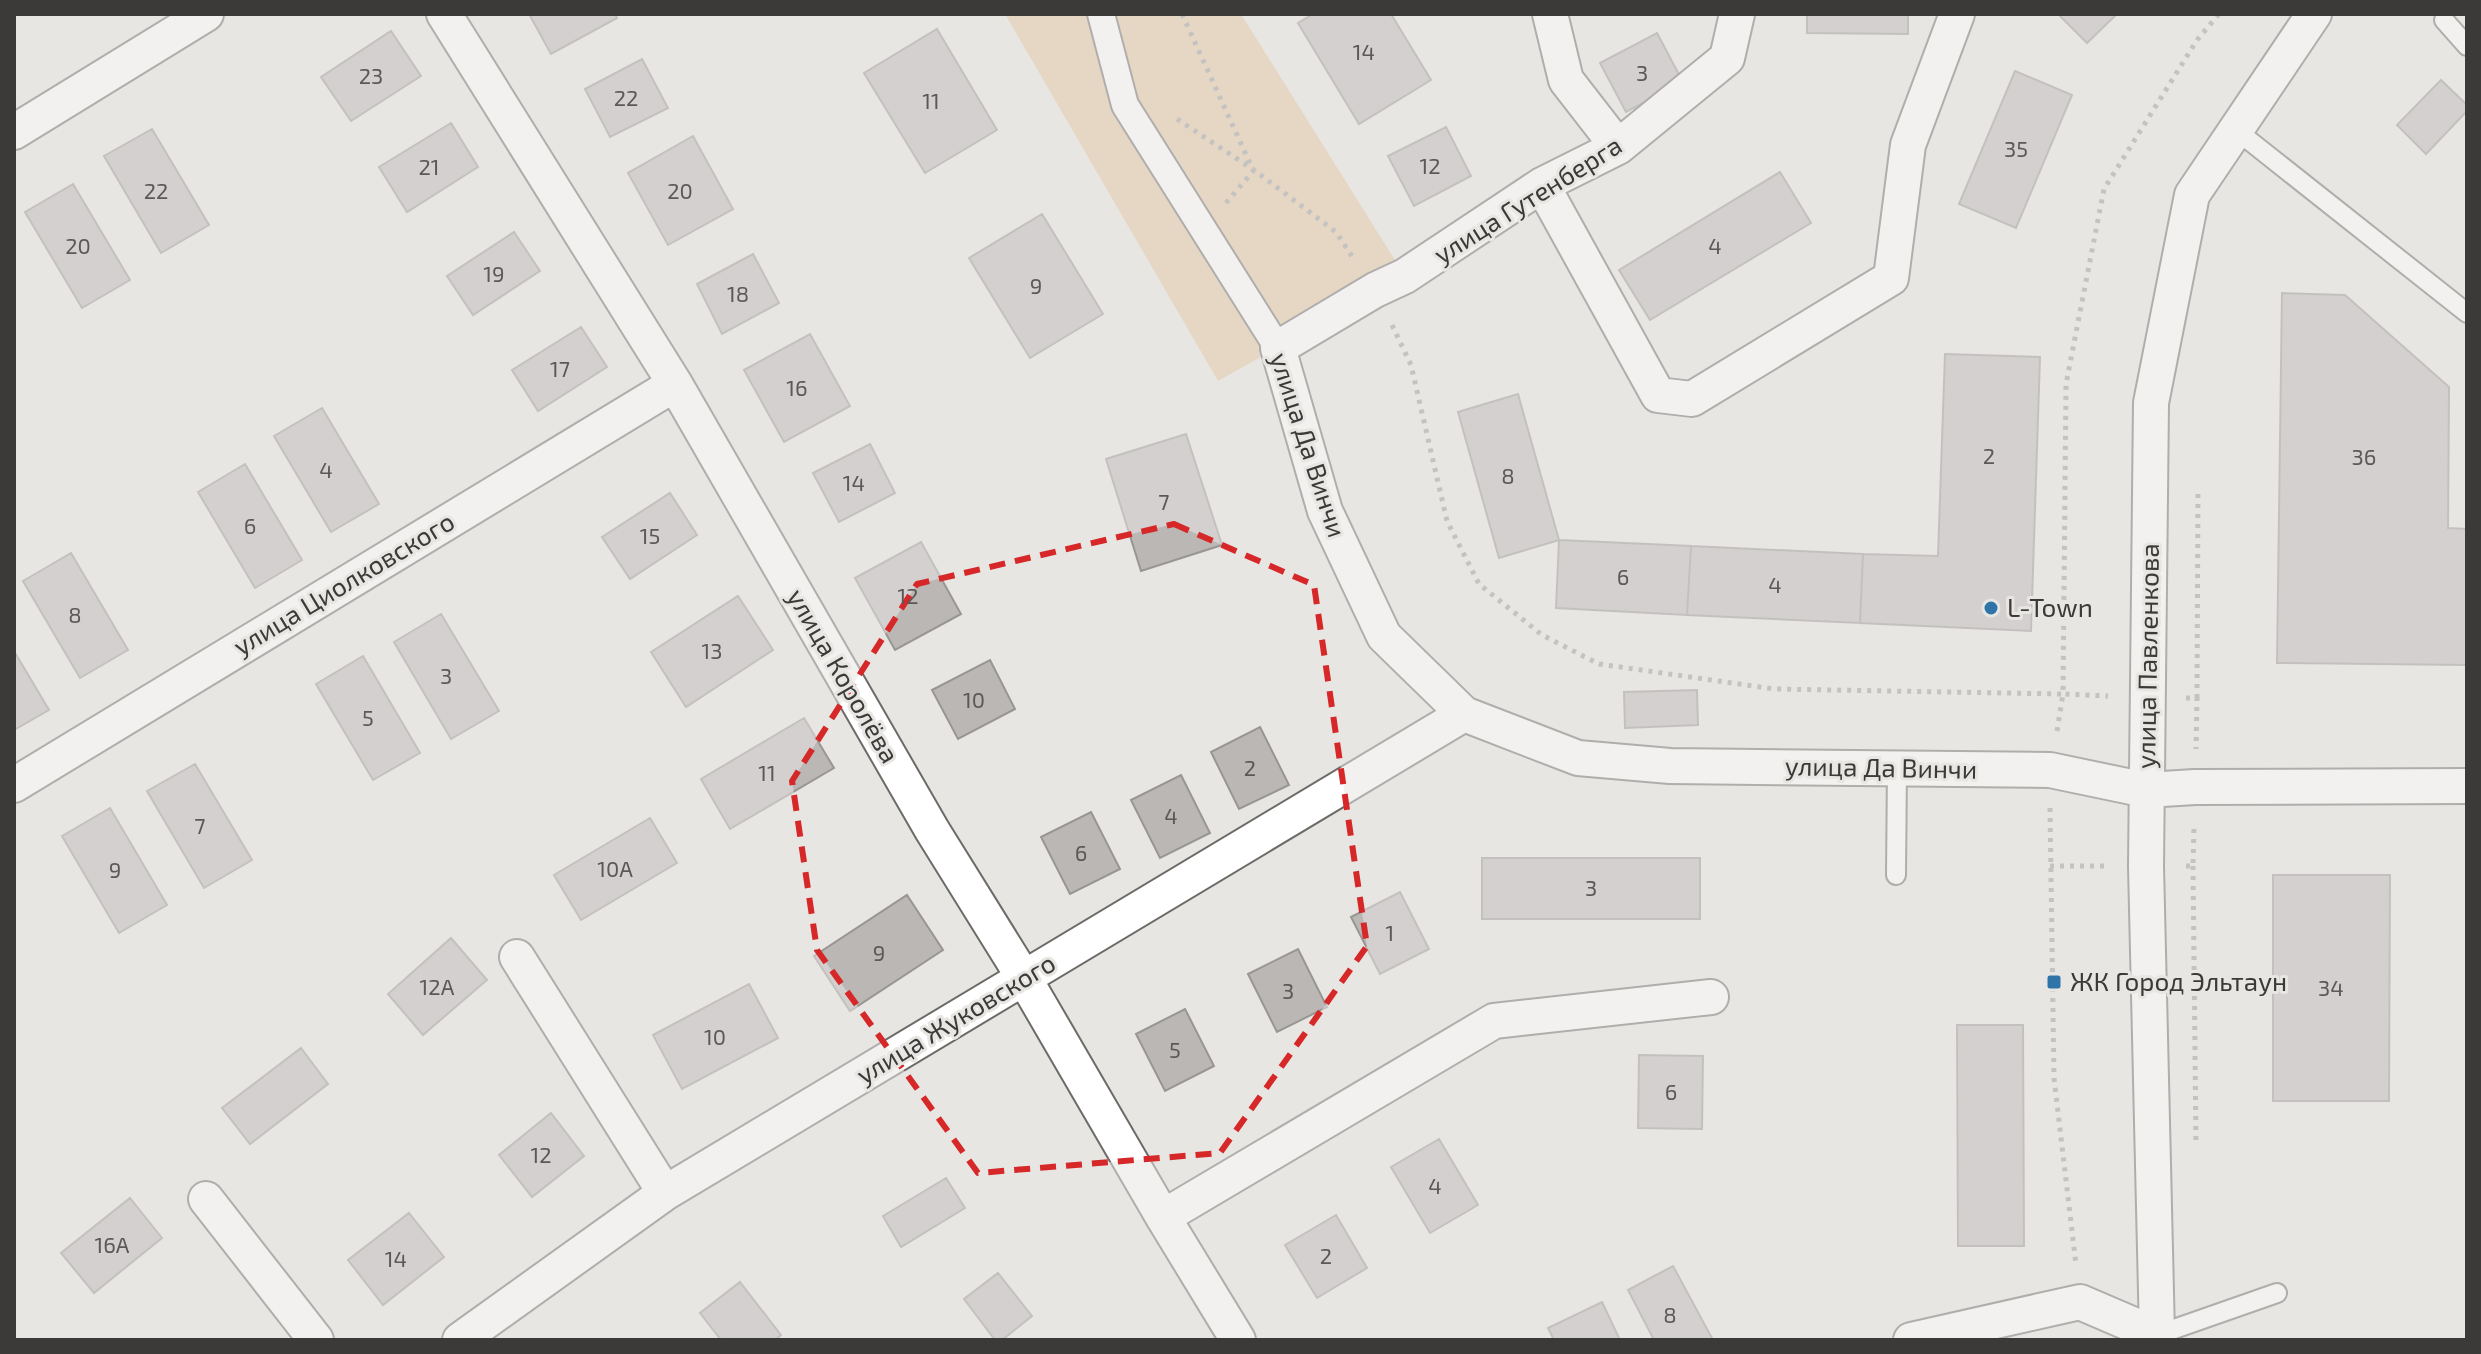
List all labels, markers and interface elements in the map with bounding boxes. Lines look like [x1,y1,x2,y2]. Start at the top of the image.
house number: 14 [1353,38,1375,64]
house number: 3 [1636,59,1648,85]
house number: 23 [359,62,383,88]
house number: 22 [614,84,638,110]
house number: 11 [922,87,940,113]
street label: улица Гутенберга [1428,128,1627,270]
house number: 35 [2004,135,2028,161]
house number: 12 [1419,152,1441,178]
house number: 21 [418,153,440,179]
house number: 22 [144,177,168,203]
house number: 20 [667,177,693,203]
house number: 20 [65,232,91,258]
house number: 4 [1708,232,1722,258]
house number: 19 [483,260,505,286]
house number: 9 [1030,272,1042,298]
house number: 18 [727,280,749,306]
street label: улица Да Винчи [1264,348,1354,541]
house number: 17 [550,355,570,381]
house number: 16 [786,374,808,400]
house number: 2 [1983,442,1995,468]
house number: 36 [2352,443,2376,469]
house number: 4 [319,456,333,482]
house number: 8 [1501,462,1515,488]
house number: 14 [843,469,865,495]
house number: 7 [1158,488,1170,514]
street label: улица Циолковского [227,505,460,662]
house number: 6 [244,512,256,538]
house number: 15 [640,522,660,548]
street label: улица Павленкова [2129,543,2165,769]
house number: 6 [1617,563,1629,589]
house number: 4 [1768,571,1782,597]
house number: 12 [897,582,919,608]
street label: улица Королёва [781,583,907,768]
place label: L-Town [2007,591,2093,622]
marker: L-Town [1982,599,2000,617]
house number: 8 [68,601,82,627]
house number: 13 [702,637,723,663]
house number: 3 [440,662,452,688]
house number: 10 [963,686,985,712]
house number: 5 [362,704,374,730]
street label: улица Да Винчи [1785,749,1977,785]
house number: 2 [1244,754,1256,780]
house number: 11 [758,759,776,785]
house number: 4 [1164,802,1178,828]
house number: 7 [194,812,206,838]
house number: 6 [1075,839,1087,865]
house number: 10А [597,855,633,881]
house number: 9 [109,856,121,882]
house number: 3 [1585,874,1597,900]
house number: 1 [1386,919,1394,945]
house number: 9 [873,939,885,965]
street label: улица Жуковского [850,946,1061,1090]
place label: ЖК Город Эльтаун [2070,965,2287,997]
house number: 12А [420,973,455,999]
marker: ЖК Город Эльтаун [2045,973,2063,991]
house number: 34 [2318,974,2344,1000]
house number: 3 [1282,977,1294,1003]
house number: 10 [704,1023,726,1049]
house number: 5 [1169,1036,1181,1062]
house number: 6 [1665,1078,1677,1104]
house number: 12 [530,1141,552,1167]
house number: 4 [1428,1172,1442,1198]
house number: 16А [94,1231,130,1257]
house number: 2 [1320,1242,1332,1268]
house number: 14 [385,1245,407,1271]
house number: 8 [1663,1301,1677,1327]

